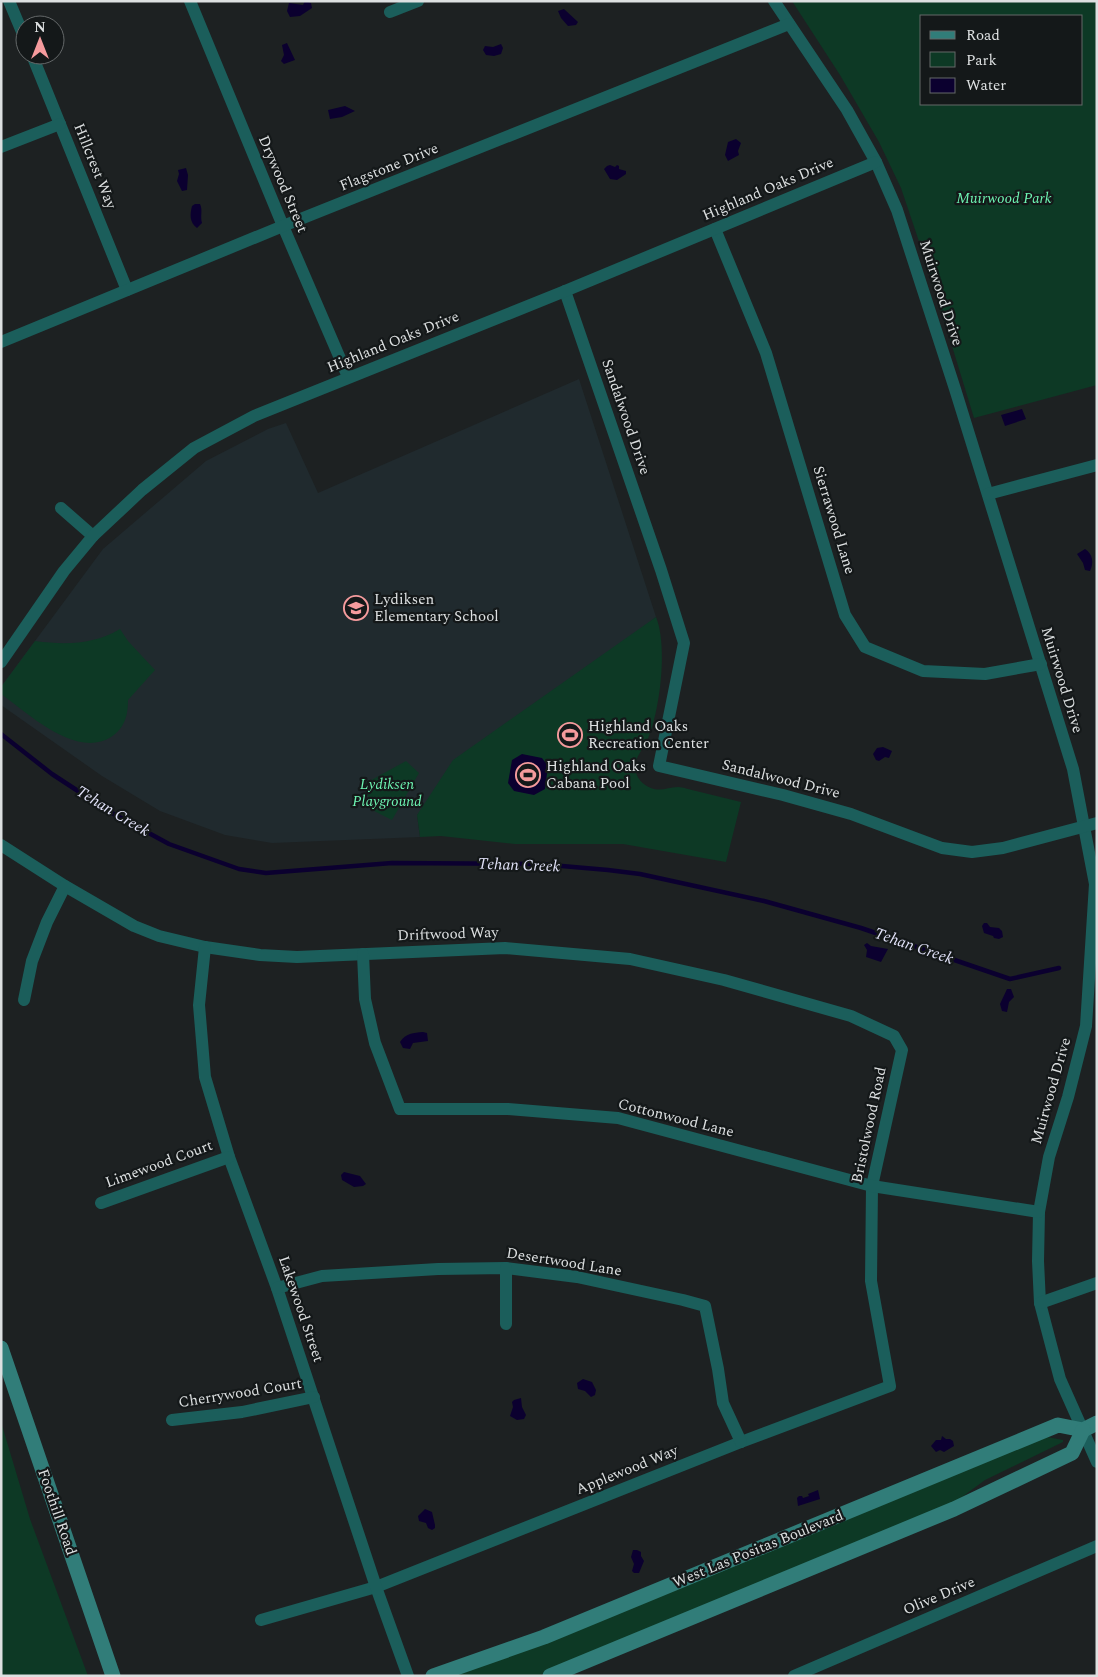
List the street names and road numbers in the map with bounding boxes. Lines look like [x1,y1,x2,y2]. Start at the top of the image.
street label: Hillcrest Way [67,120,123,213]
street label: Drywood Street [252,132,314,236]
street label: Flagstone Drive [336,137,442,197]
street label: Highland Oaks Drive [699,151,837,227]
street label: Muirwood Drive [913,237,969,349]
street label: Highland Oaks Drive [323,305,463,379]
street label: Sandalwood Drive [595,356,657,478]
street label: Sierrawood Lane [807,463,861,577]
street label: Muirwood Drive [1035,624,1089,736]
street label: Sandalwood Drive [720,753,842,805]
street label: Driftwood Way [397,921,500,947]
street label: Muirwood Drive [1025,1035,1077,1147]
street label: Bristolwood Road [845,1065,893,1185]
street label: Cottonwood Lane [616,1092,736,1144]
street label: Limewood Court [102,1134,216,1194]
street label: Desertwood Lane [505,1242,623,1282]
street label: Lakewood Street [272,1253,330,1365]
street label: Cherrywood Court [177,1372,303,1414]
street label: Applewood Way [572,1439,682,1501]
street label: Foothill Road [31,1466,83,1558]
street label: West Las Positas Boulevard [669,1504,847,1594]
street label: Olive Drive [899,1571,979,1621]

